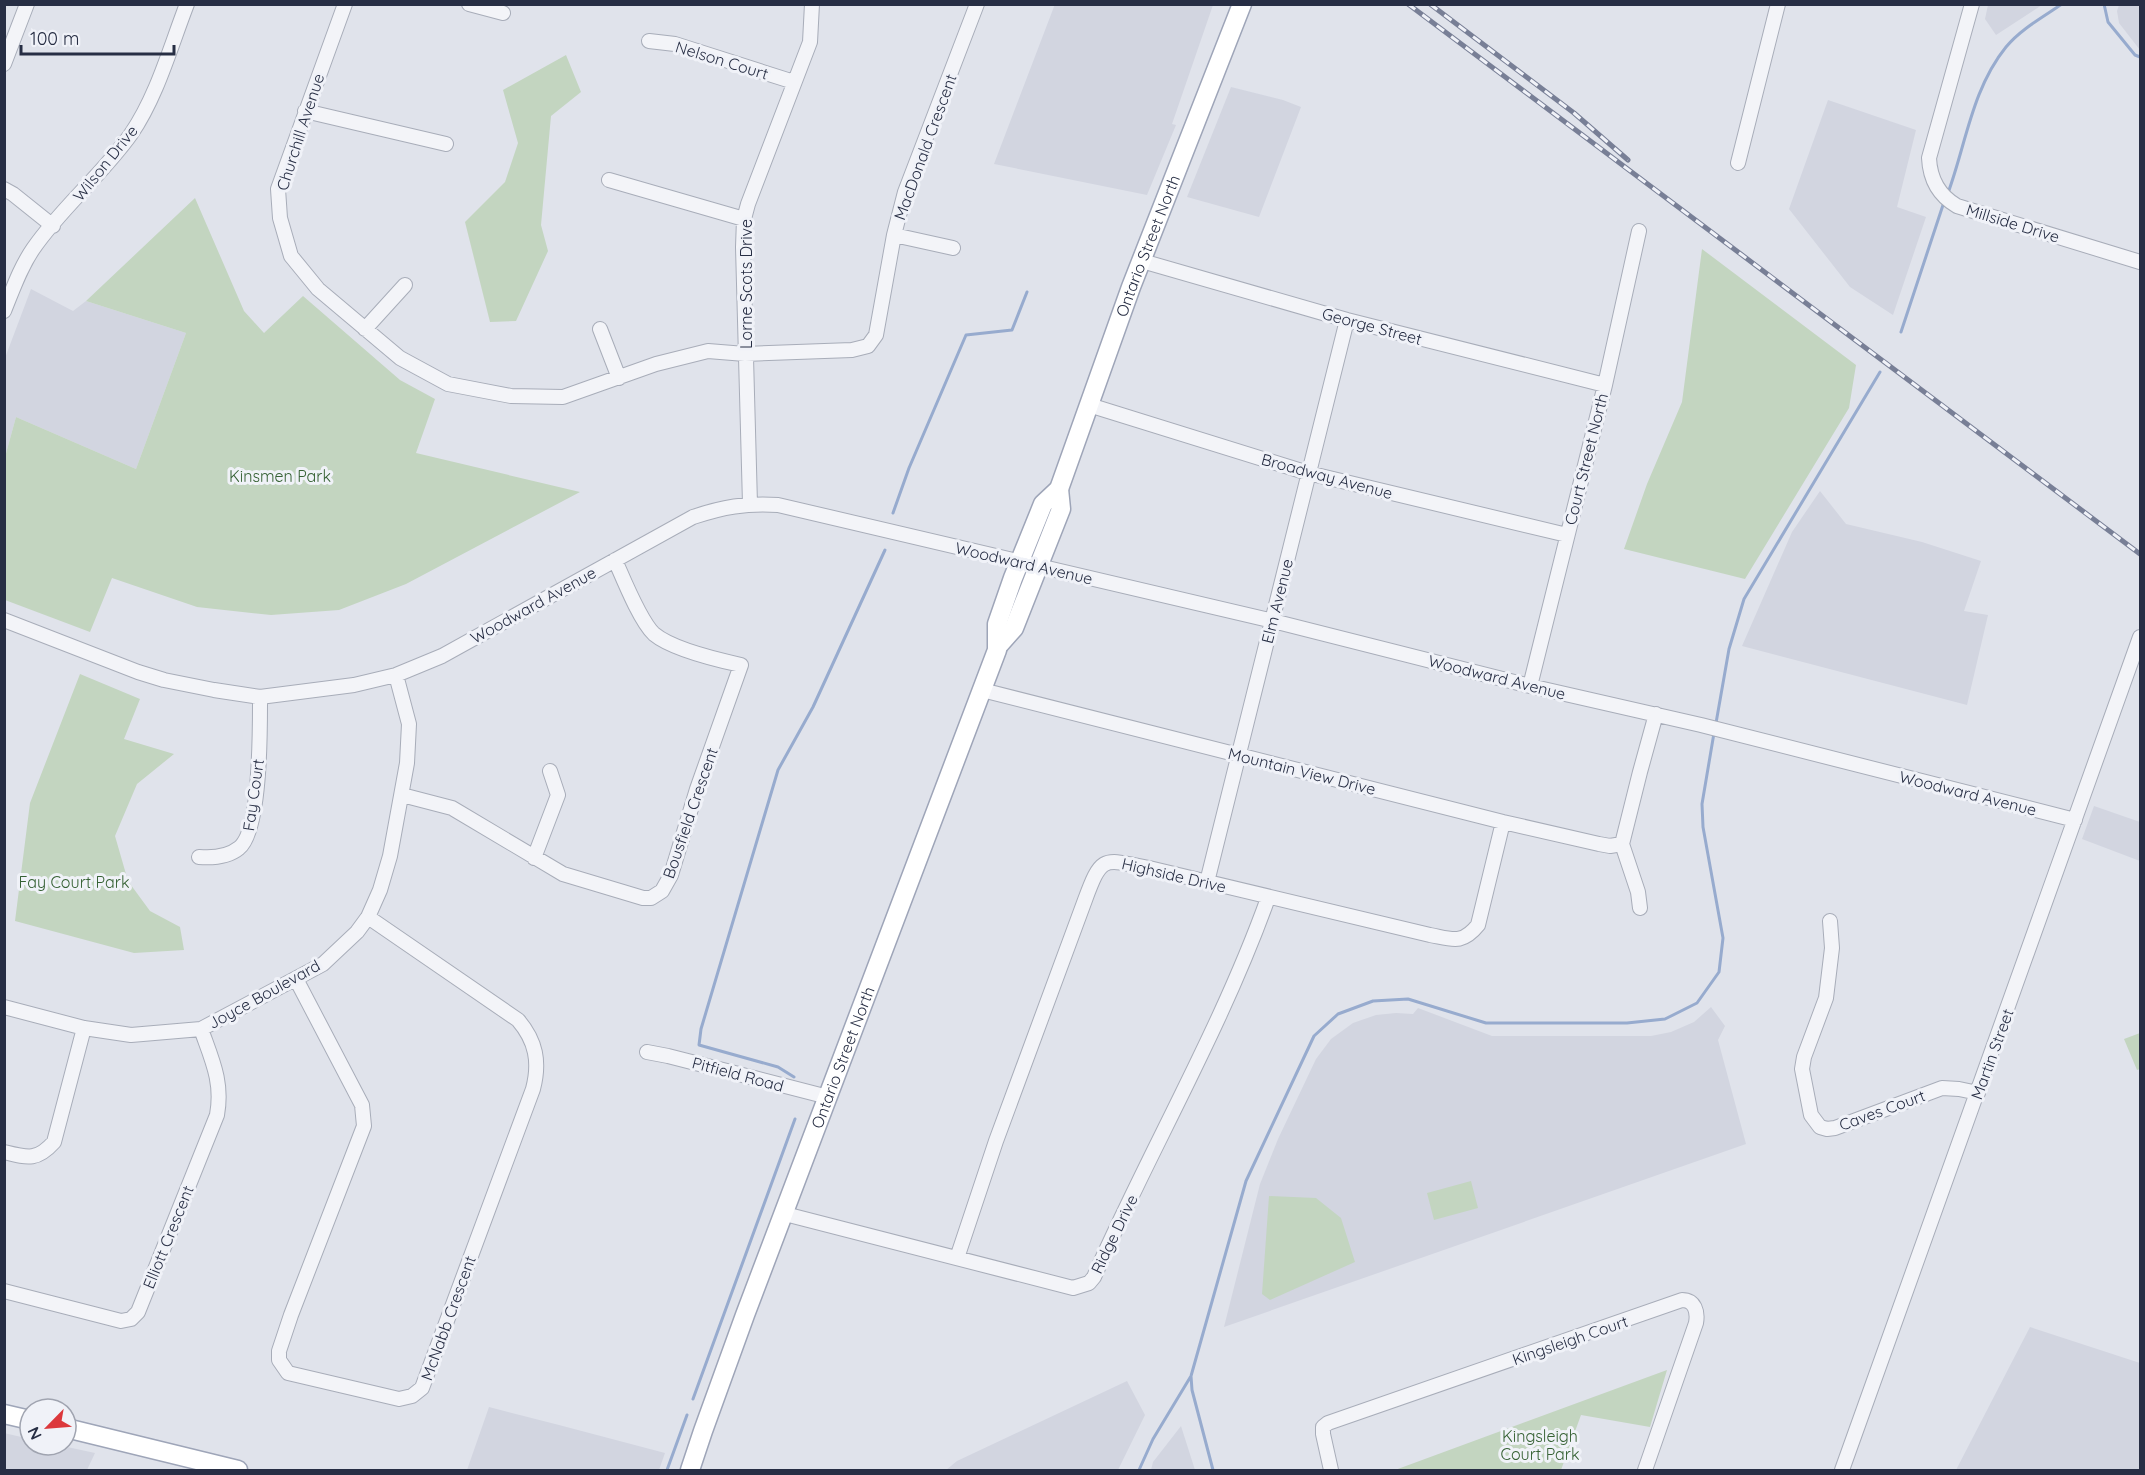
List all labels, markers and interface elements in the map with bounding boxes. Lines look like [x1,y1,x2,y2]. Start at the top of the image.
scale bar [21,18,174,56]
text: 100 m [30,27,79,50]
street label: Nelson Court [673,36,771,84]
street label: Churchill Avenue [272,71,328,193]
street label: MacDonald Crescent [889,71,961,223]
street label: Wilson Drive [68,121,142,205]
street label: Ontario Street North [1111,172,1184,319]
street label: Millside Drive [1964,199,2062,247]
street label: Lorne Scots Drive [736,219,756,349]
street label: George Street [1320,303,1424,349]
street label: Court Street North [1560,391,1612,527]
street label: Broadway Avenue [1259,449,1395,503]
park label: Kinsmen Park [229,466,331,486]
street label: Woodward Avenue [953,537,1095,589]
street label: Elm Avenue [1257,557,1297,645]
street label: Woodward Avenue [467,562,599,648]
street label: Woodward Avenue [1426,650,1568,704]
street label: Mountain View Drive [1226,743,1378,799]
street label: Bousfield Crescent [658,745,722,881]
street label: Fay Court [238,758,268,832]
street label: Woodward Avenue [1897,766,2039,820]
street label: Highside Drive [1120,853,1228,897]
park label: Fay Court Park [19,872,129,892]
street label: Joyce Boulevard [205,955,323,1033]
street label: Ontario Street North [807,983,879,1131]
street label: Martin Street [1966,1006,2018,1102]
street label: Pitfield Road [690,1052,786,1096]
street label: Caves Court [1836,1085,1928,1135]
street label: Elliott Crescent [138,1182,198,1292]
street label: Ridge Drive [1086,1191,1142,1277]
street label: McNabb Crescent [416,1253,480,1383]
street label: Kingsleigh Court [1510,1311,1630,1369]
north arrow [18,1397,78,1457]
text: N [23,1424,46,1443]
park label: Kingsleigh Court Park [1500,1426,1580,1464]

